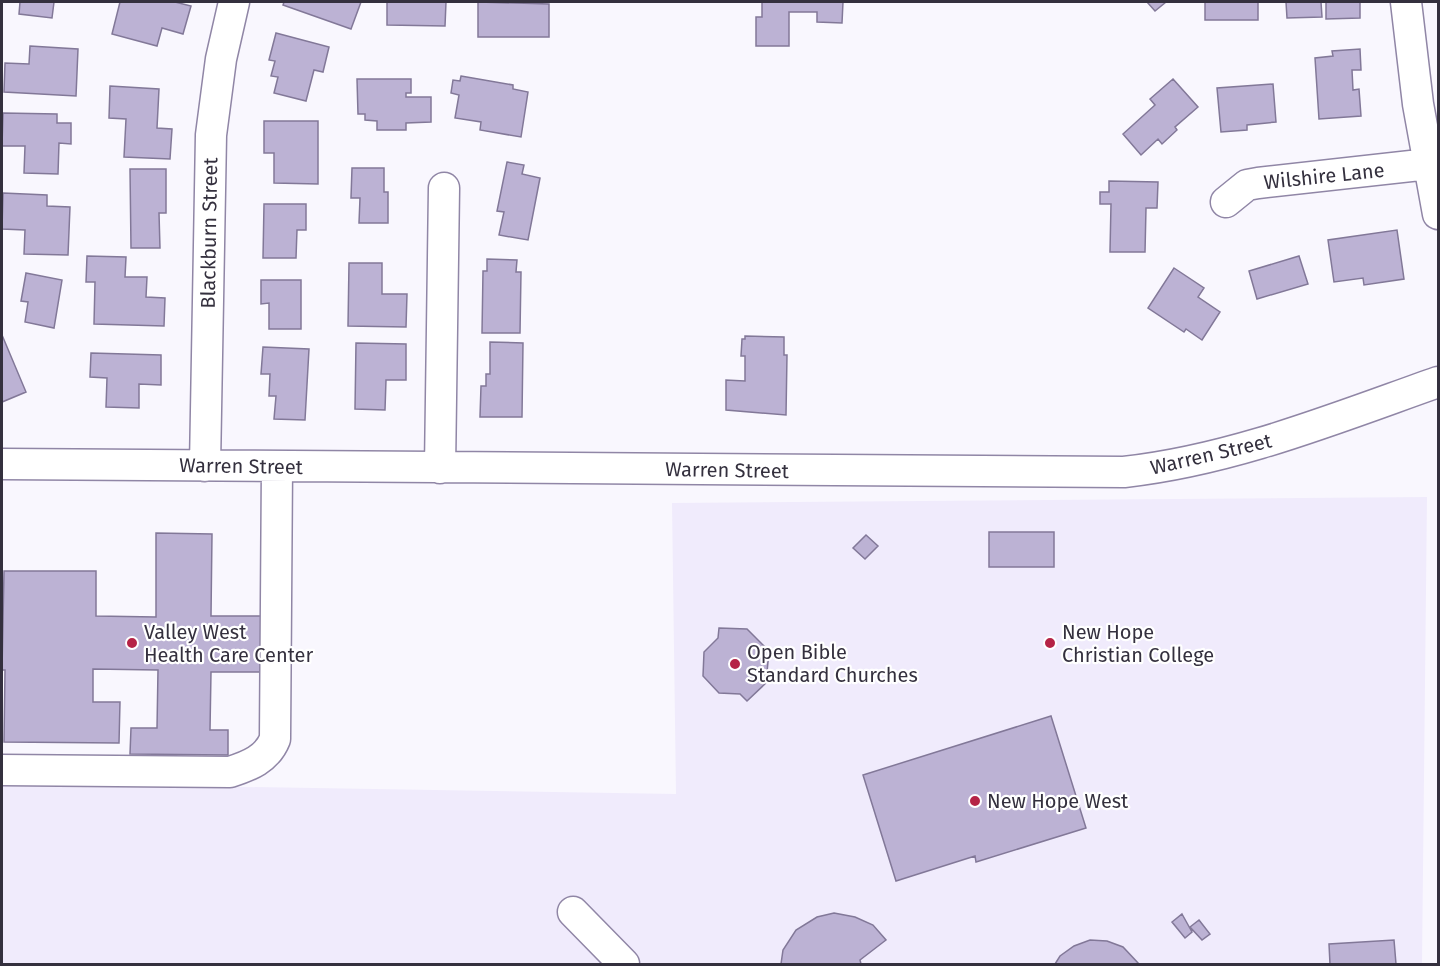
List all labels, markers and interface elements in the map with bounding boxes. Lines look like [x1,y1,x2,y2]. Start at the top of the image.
street label: Blackburn Street [196,156,222,309]
street label: Wilshire Lane [1262,158,1386,194]
street label: Warren Street [1148,428,1275,480]
street label: Warren Street [179,453,304,479]
street label: Warren Street [665,457,790,483]
place label: Valley West Health Care Center [144,620,314,667]
place label: New Hope Christian College [1062,620,1214,667]
marker: Valley West Health Care Center [125,636,139,650]
marker: New Hope Christian College [1043,636,1057,650]
place label: Open Bible Standard Churches [747,640,918,687]
marker: Open Bible Standard Churches [728,657,742,671]
place label: New Hope West [987,789,1129,813]
marker: New Hope West [968,794,982,808]

